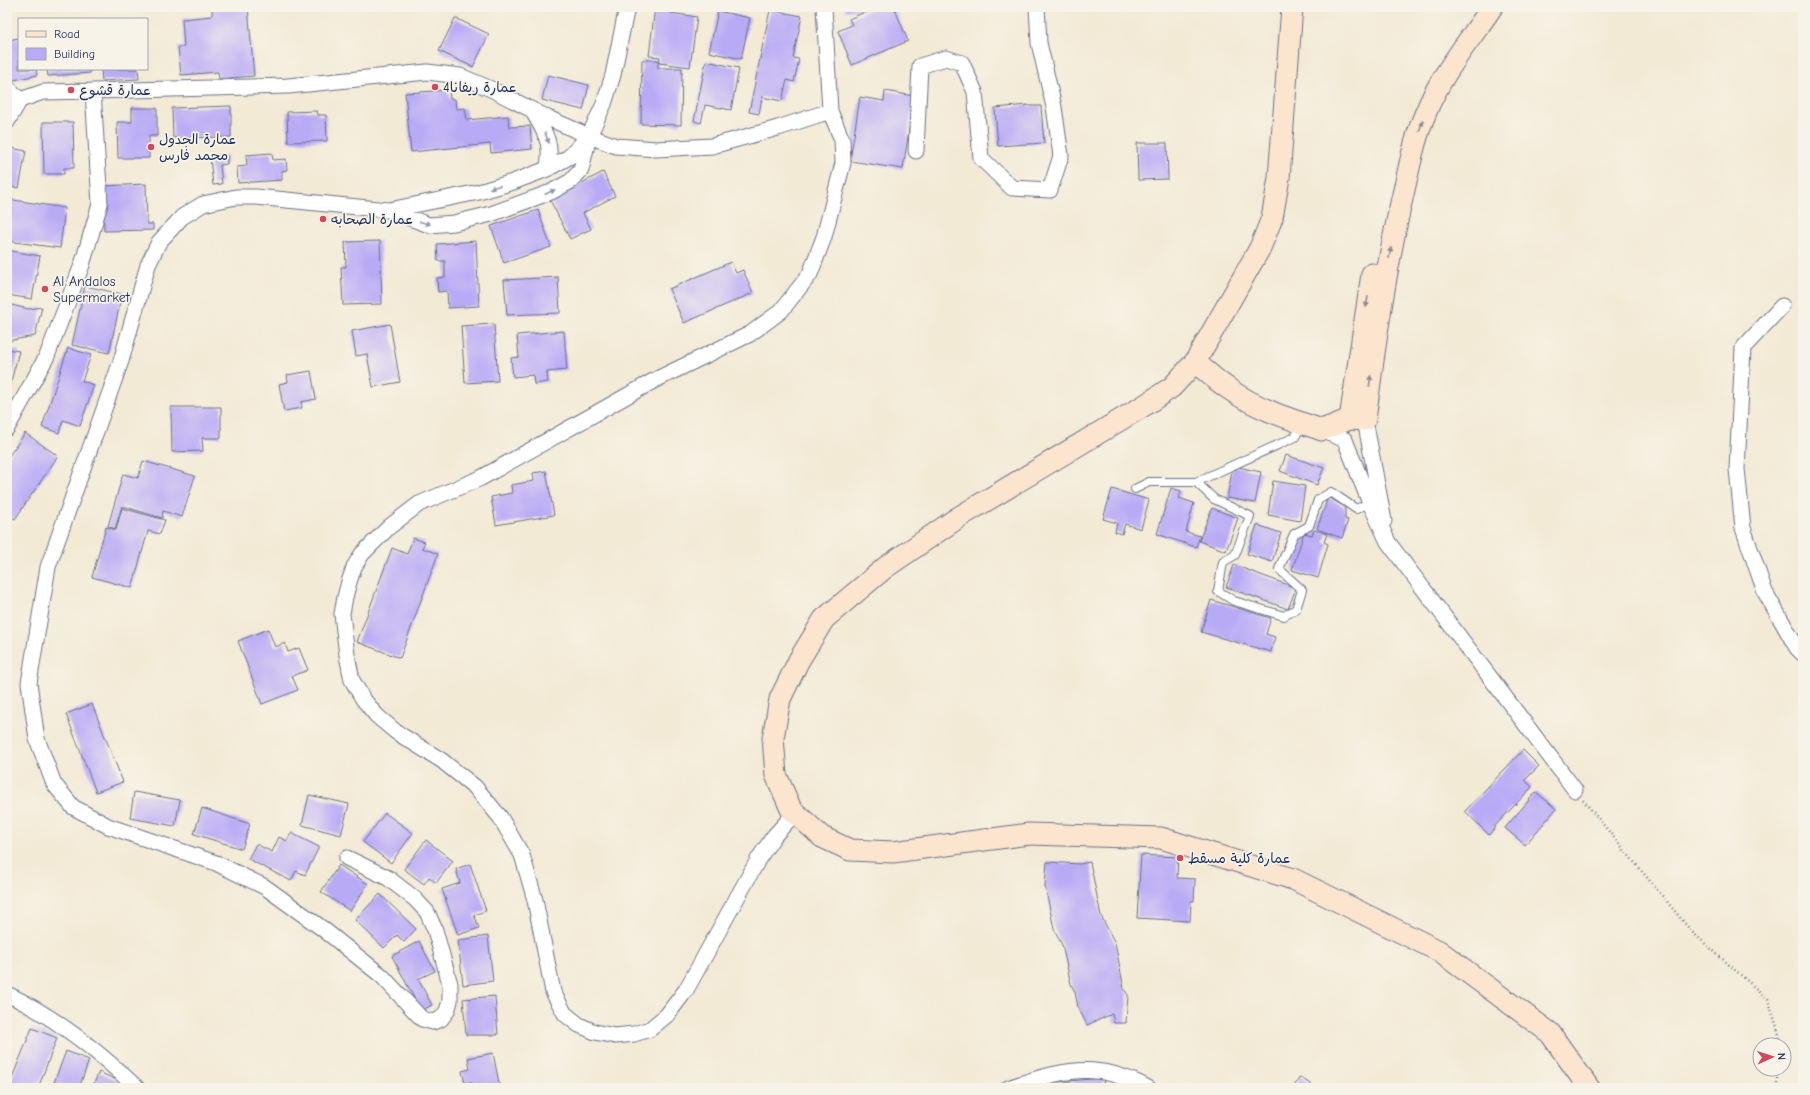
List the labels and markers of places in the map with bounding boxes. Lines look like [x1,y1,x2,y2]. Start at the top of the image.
place label: عمارة ريفانا4 [443,79,517,96]
place label: عمارة قشوع [79,82,151,101]
marker: عمارة ريفانا4 [430,82,440,92]
marker: عمارة قشوع [66,85,76,95]
place label: عمارة الجدول محمد فارس [159,131,237,164]
marker: عمارة الجدول محمد فارس [146,142,156,152]
place label: عمارة الصحابه [331,211,414,228]
marker: عمارة الصحابه [318,214,328,224]
place label: Al Andalos Supermarket [53,273,131,306]
marker: Al Andalos Supermarket [40,284,50,294]
place label: عمارة كلية مسقط [1188,850,1291,867]
marker: عمارة كلية مسقط [1175,853,1185,863]

